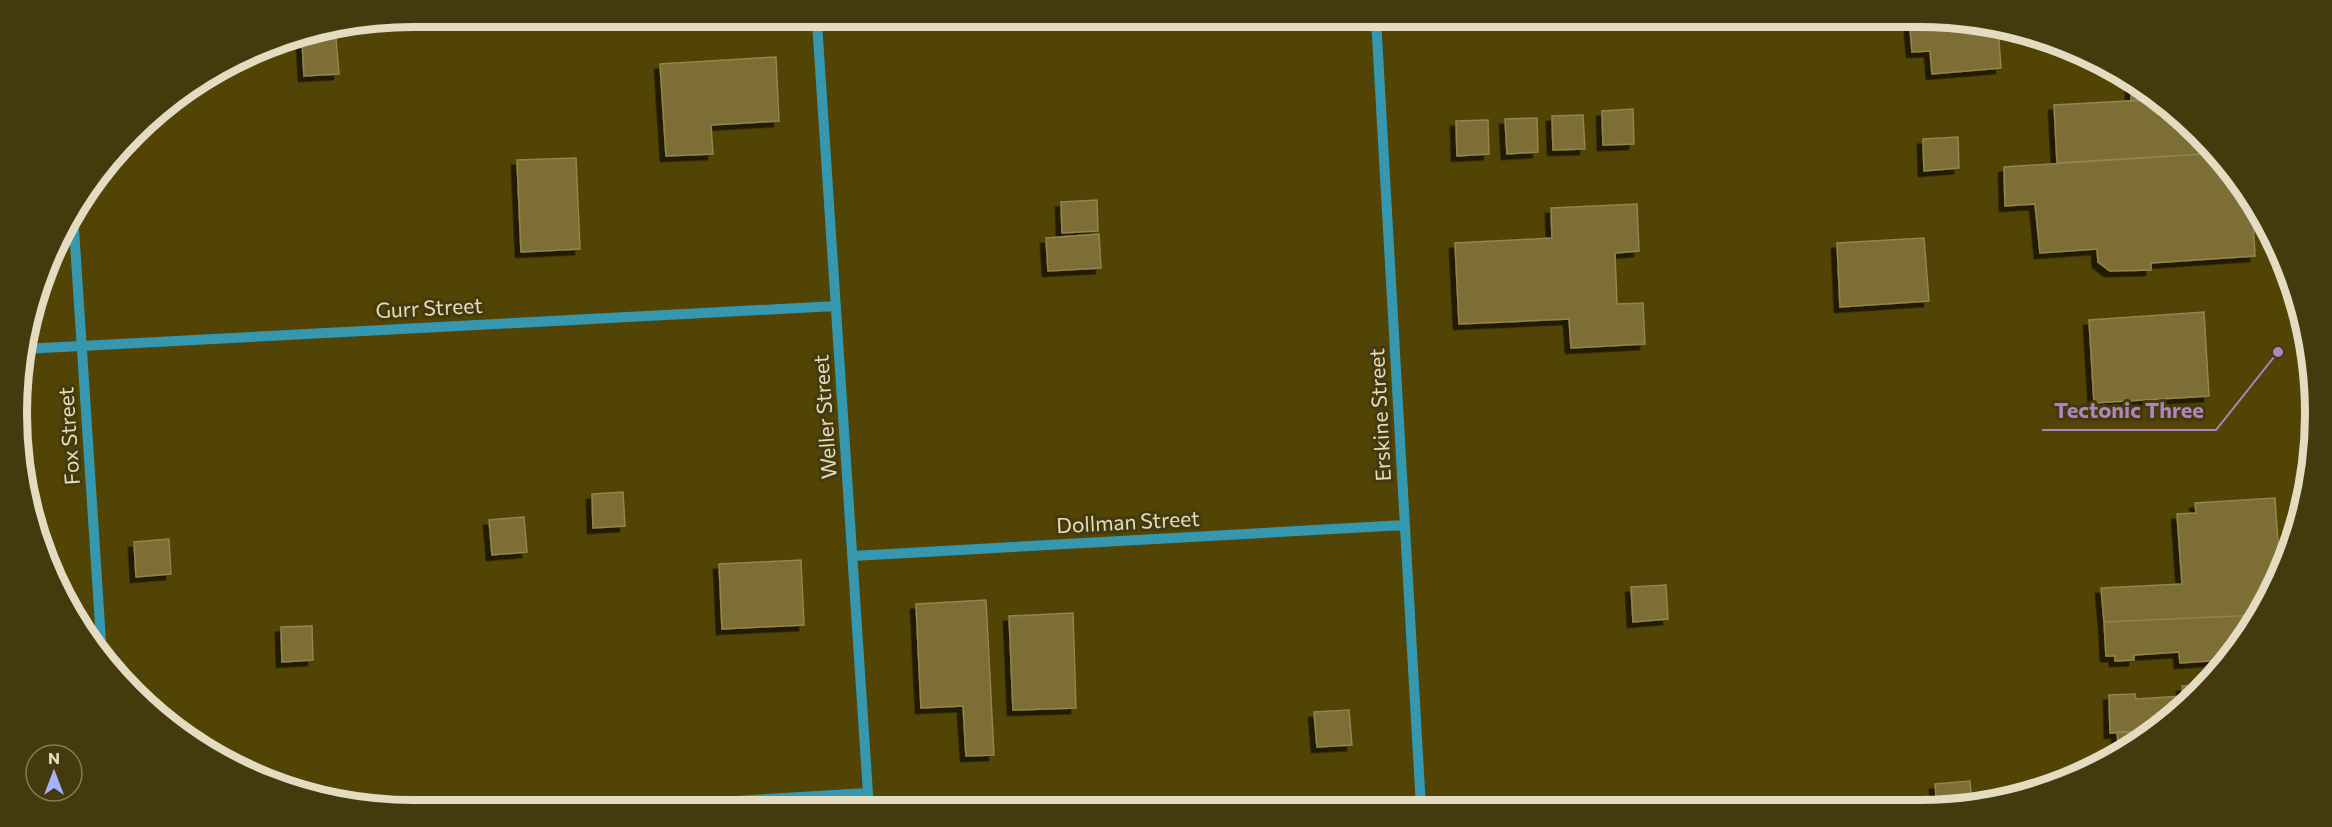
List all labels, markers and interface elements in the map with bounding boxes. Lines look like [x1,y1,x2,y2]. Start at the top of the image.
street label: Gurr Street [375,292,483,322]
street label: Erskine Street [1363,348,1395,482]
street label: Weller Street [807,354,841,480]
street label: Fox Street [52,386,84,486]
callout: Tectonic Three [2042,390,2216,430]
text: Tectonic Three [2054,396,2204,423]
street label: Dollman Street [1056,505,1200,537]
north arrow [24,743,84,803]
text: N [48,748,60,767]

